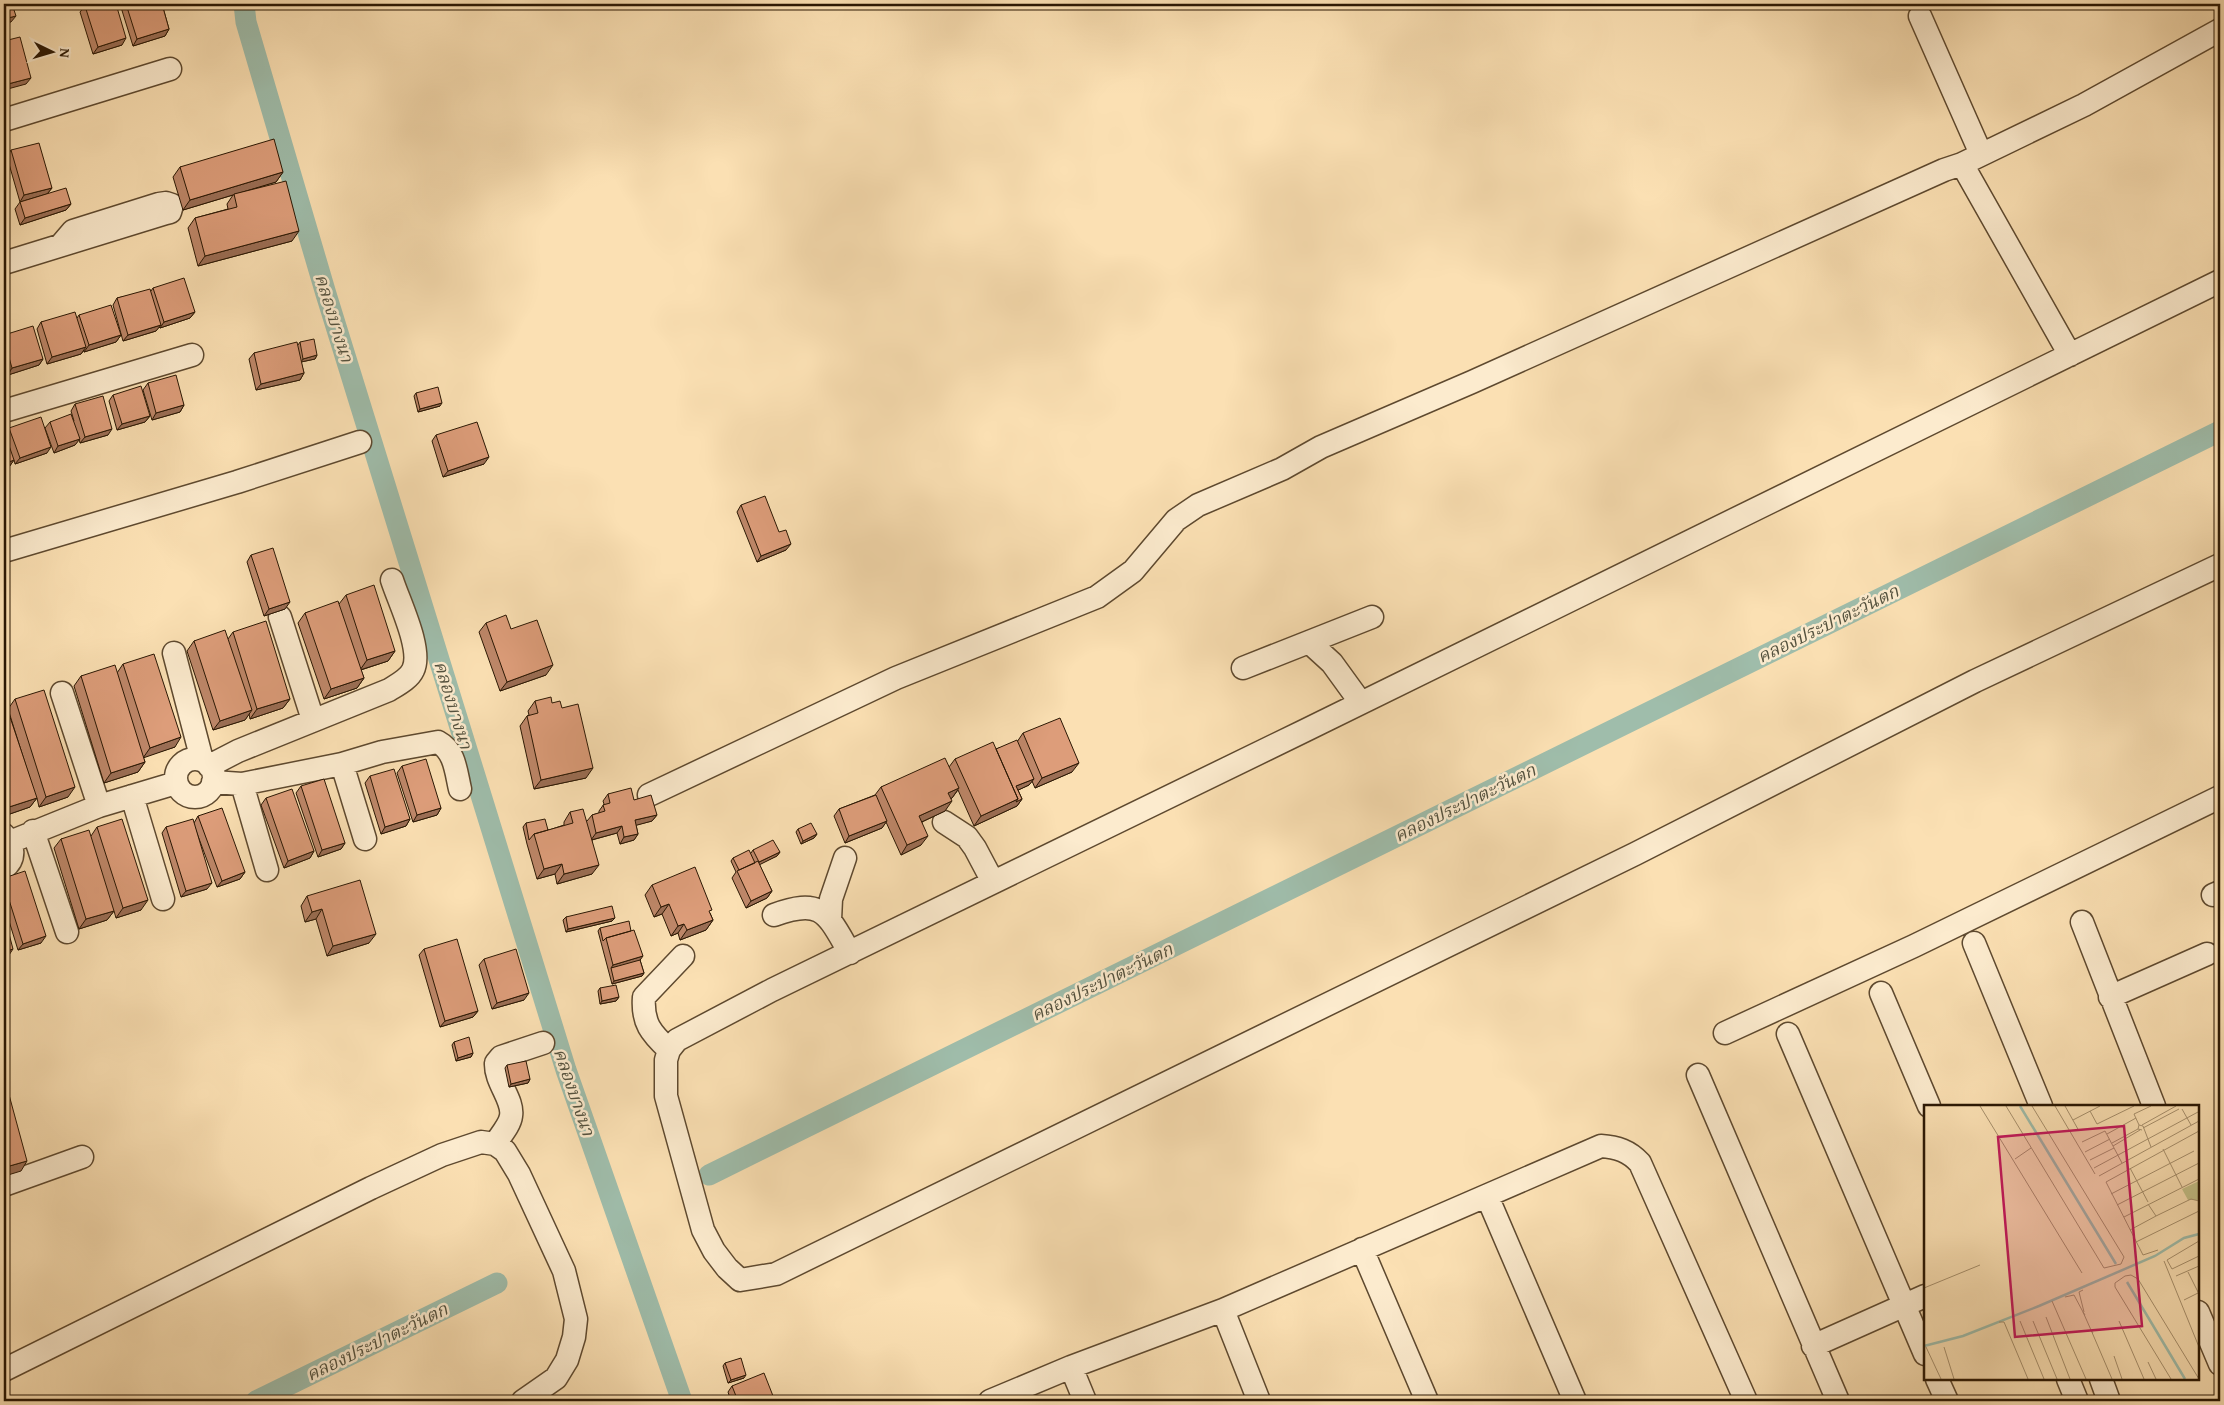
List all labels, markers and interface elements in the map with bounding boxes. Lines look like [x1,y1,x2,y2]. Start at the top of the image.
north arrow [28,28,78,78]
text: N [55,48,75,59]
water label: คลองบางนา [308,270,361,366]
water label: คลองประปาตะวันตก [1752,577,1904,670]
water label: คลองบางนา [427,657,480,753]
water label: คลองประปาตะวันตก [1389,756,1541,849]
water label: คลองประปาตะวันตก [1026,935,1178,1028]
water label: คลองบางนา [547,1045,602,1140]
inset map [1924,1105,2199,1380]
water label: คลองประปาตะวันตก [301,1295,453,1388]

